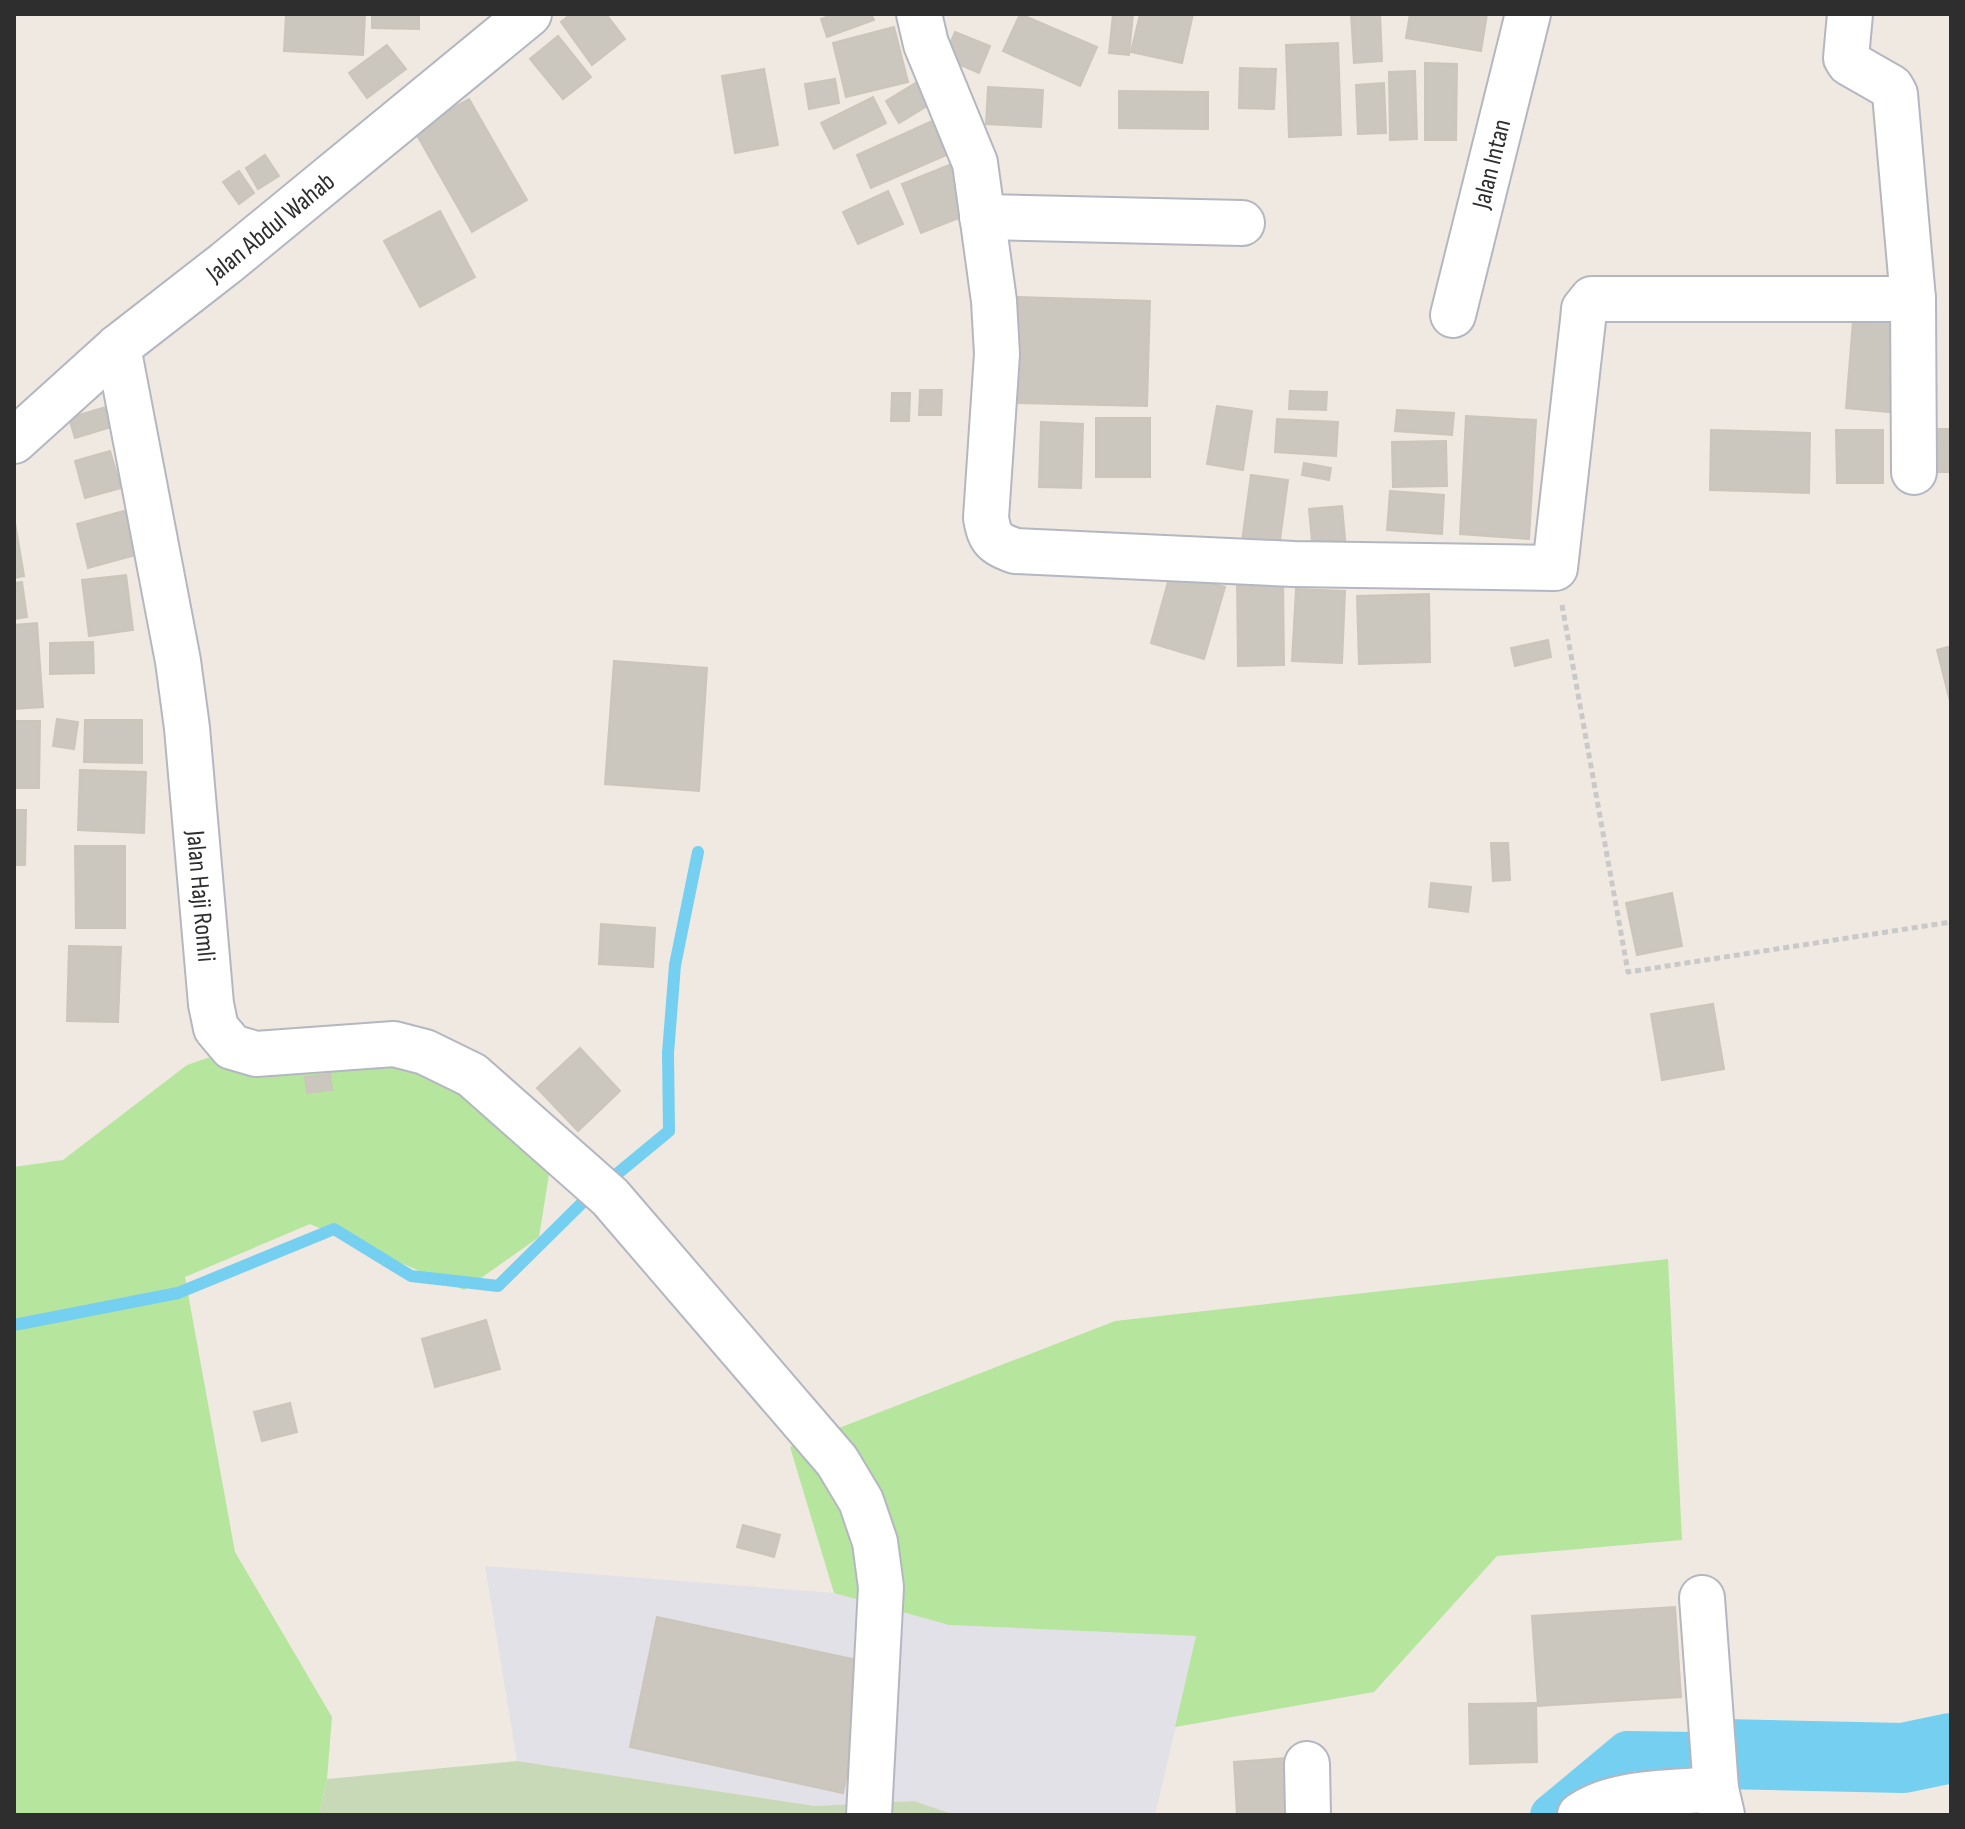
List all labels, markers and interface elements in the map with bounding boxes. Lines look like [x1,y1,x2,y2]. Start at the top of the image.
street label: Jalan Intan [1466,116,1518,213]
street label: Jalan Abdul Wahab [200,166,341,290]
street label: Jalan Haji Romli [179,828,221,963]

